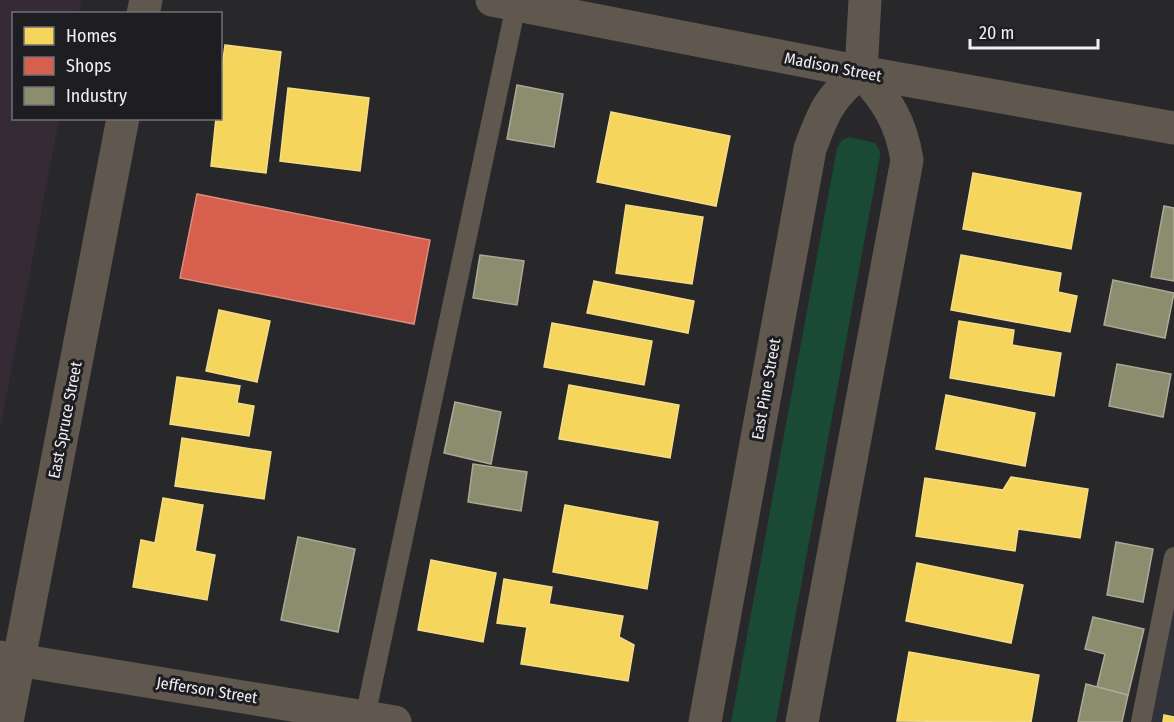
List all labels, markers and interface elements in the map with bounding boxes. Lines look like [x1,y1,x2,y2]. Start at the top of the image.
legend [12,12,222,120]
scale bar [970,12,1098,50]
text: 20 m [979,22,1014,44]
text: Homes [66,25,117,47]
street label: Madison Street [783,48,884,86]
text: Shops [66,55,111,77]
text: Industry [66,85,127,107]
street label: East Pine Street [748,336,784,441]
street label: East Spruce Street [44,359,86,480]
street label: Jefferson Street [155,673,260,707]

